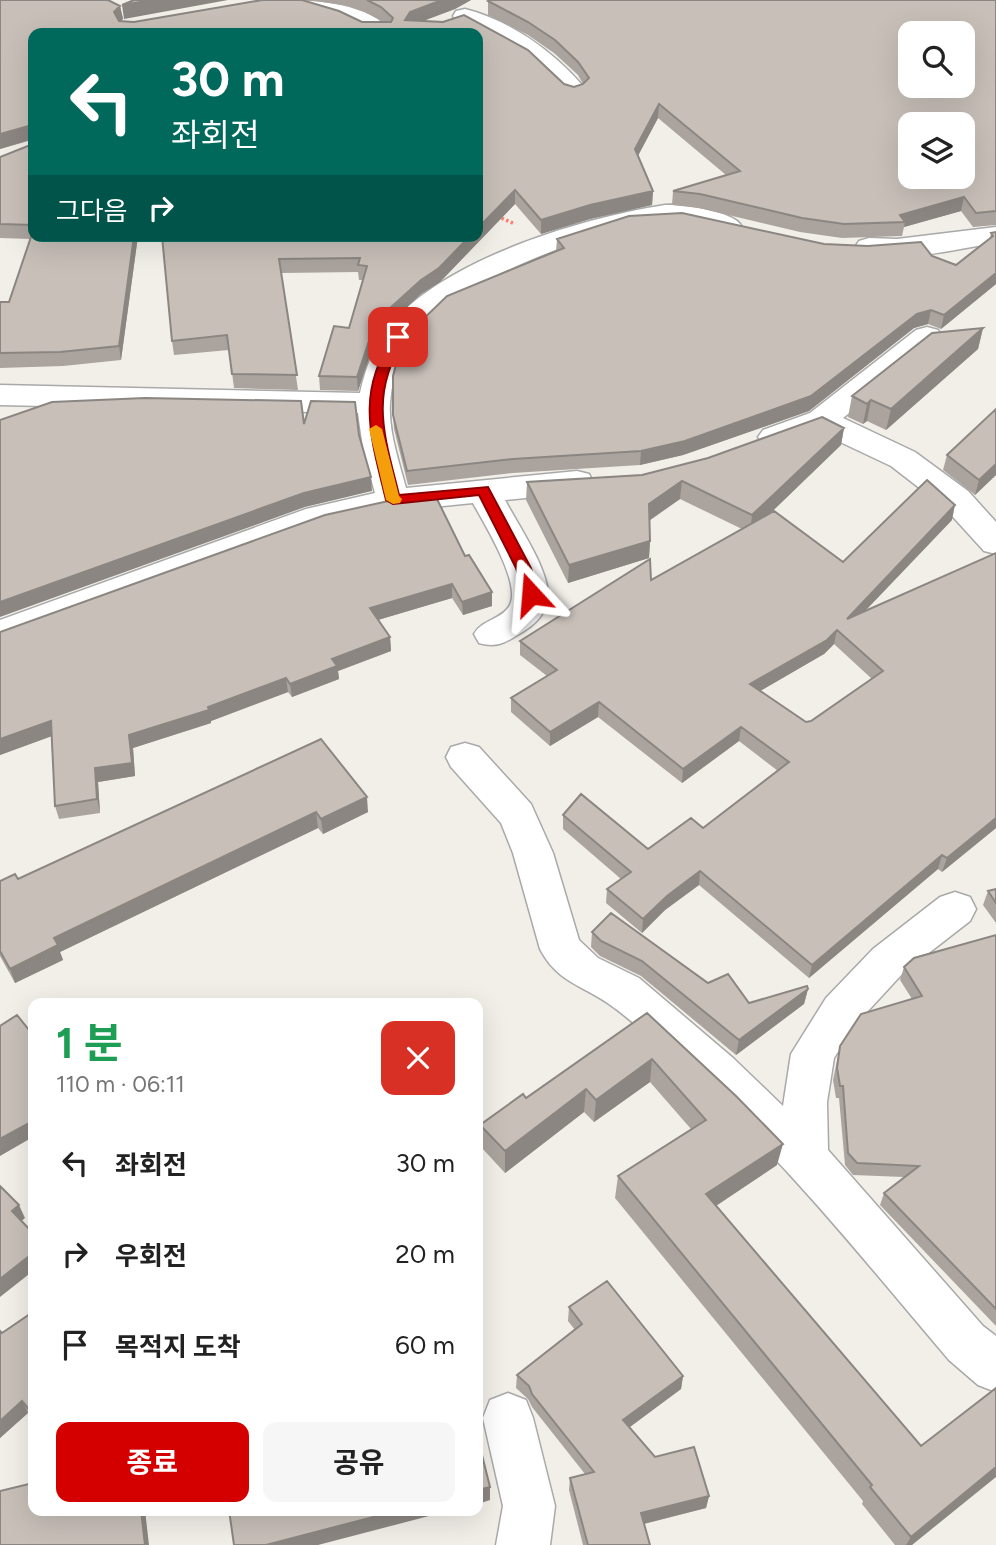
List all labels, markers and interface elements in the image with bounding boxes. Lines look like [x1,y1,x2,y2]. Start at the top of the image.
map controls [898,21,975,189]
button: search [898,21,975,98]
text: 30 m [171,49,284,108]
icon: left [56,56,147,147]
button: layers [898,112,975,189]
text: 좌회전 [171,116,259,154]
icon: right [142,189,180,227]
text: 그다음 [56,195,128,227]
pin [368,307,428,367]
icon: arrive [379,318,417,356]
position arrow [494,557,568,631]
text: 1 분 [56,1018,122,1069]
button: close [381,1021,455,1095]
text: 110 m · 06:11 [56,1070,185,1098]
icon: left [56,1144,94,1182]
text: 30 m [396,1147,455,1179]
text: 좌회전 [115,1149,187,1181]
icon: right [56,1235,94,1273]
text: 20 m [395,1238,455,1270]
text: 우회전 [115,1240,187,1272]
icon: arrive [56,1326,94,1364]
text: 60 m [395,1329,455,1361]
text: 목적지 도착 [115,1331,241,1363]
button: 종료 [56,1422,249,1502]
button: 공유 [263,1422,455,1502]

